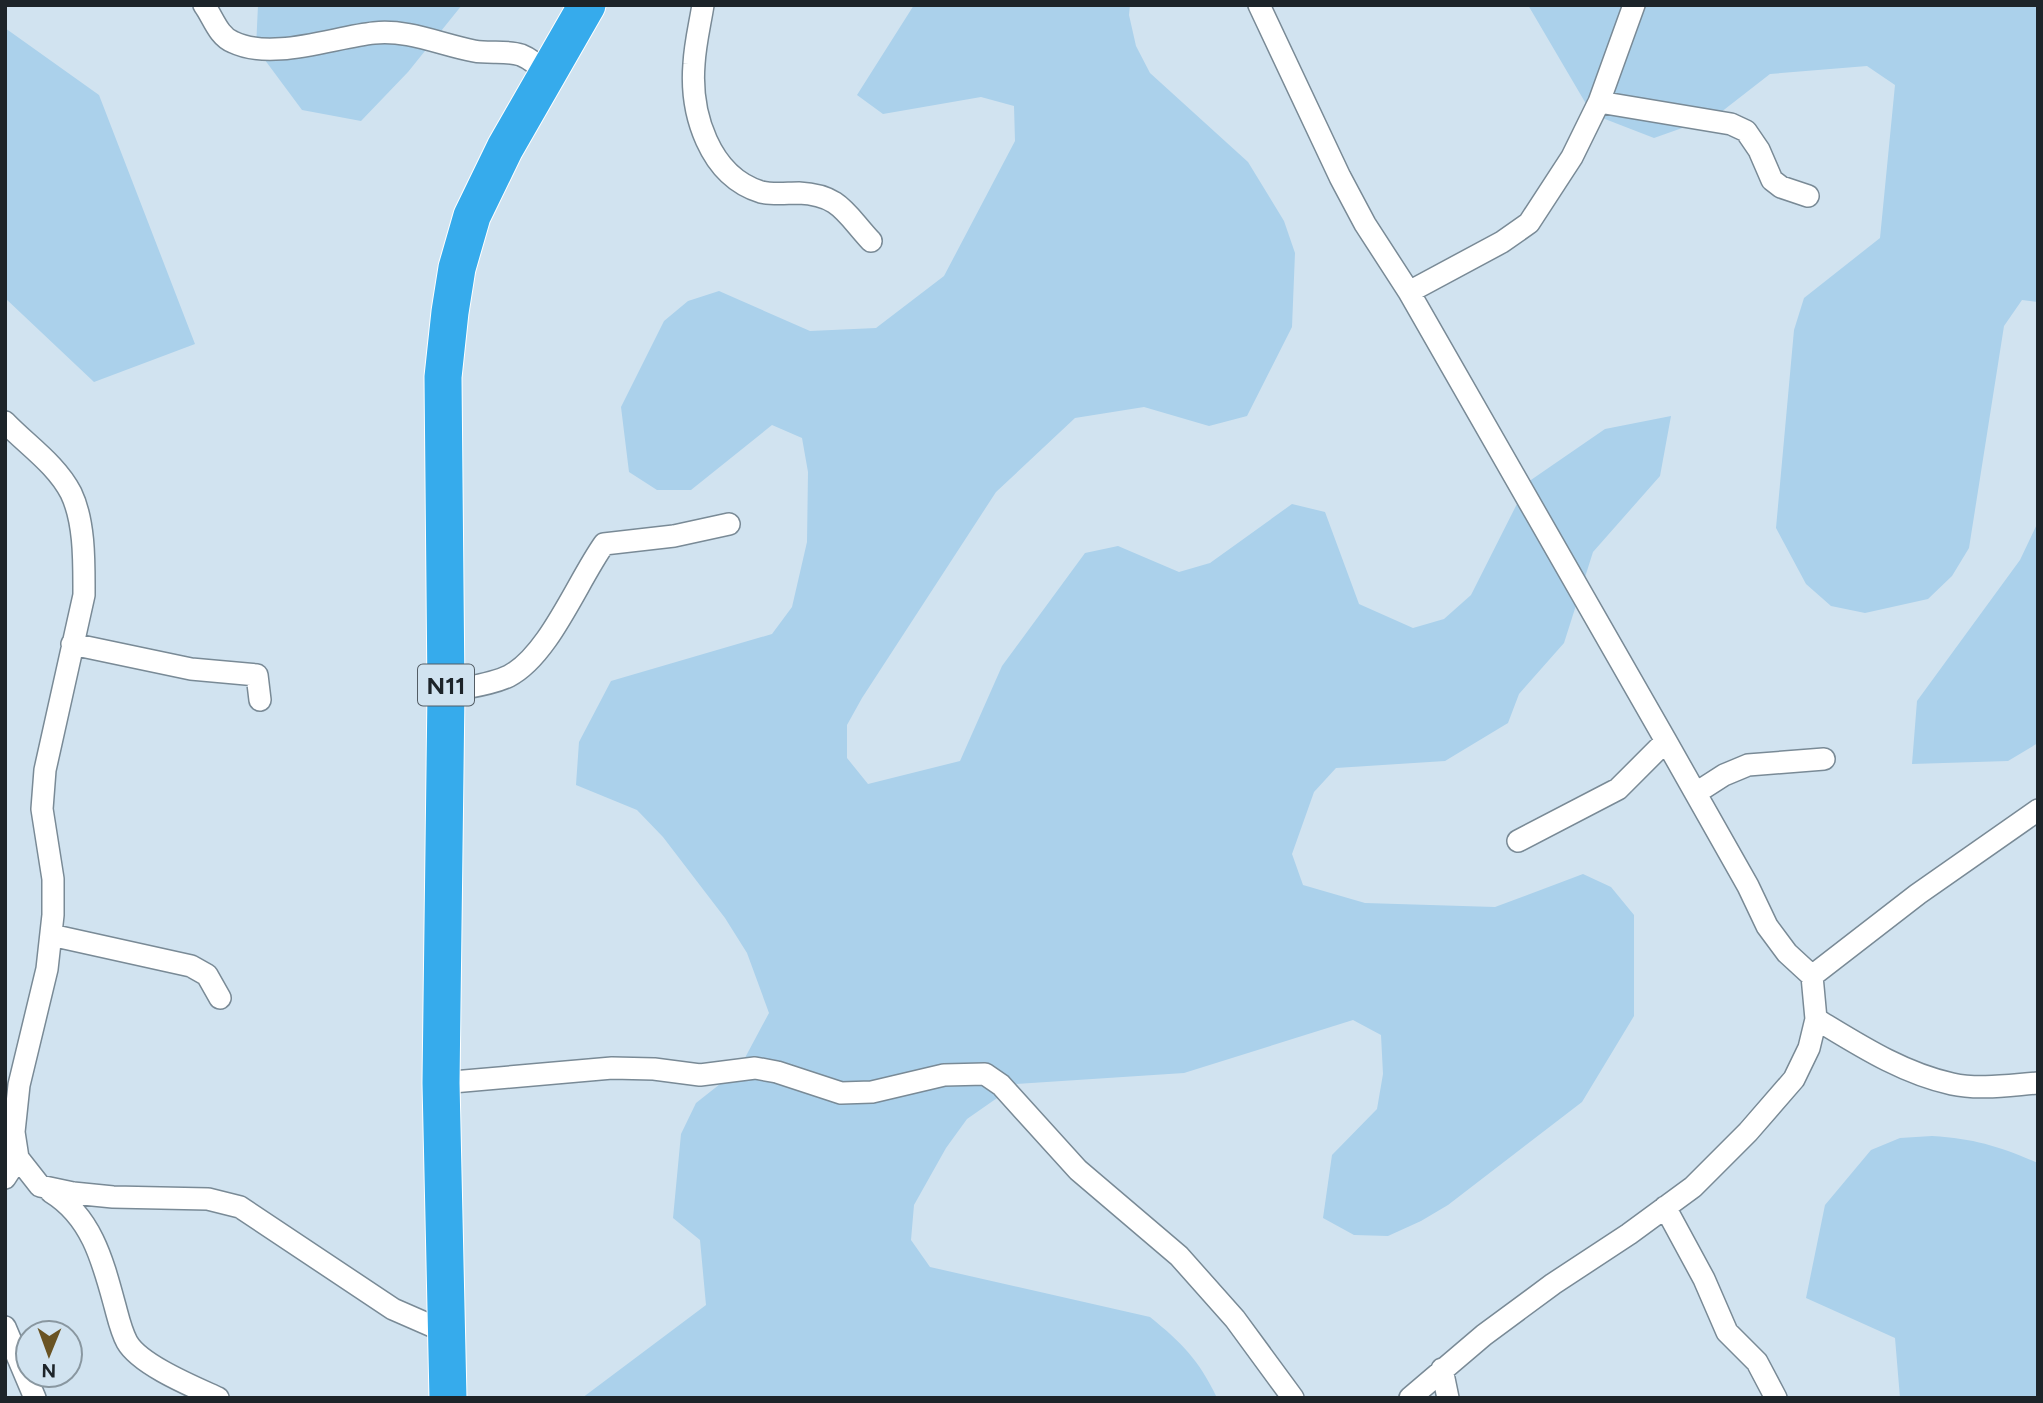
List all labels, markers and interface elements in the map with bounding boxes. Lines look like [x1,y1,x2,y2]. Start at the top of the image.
road number: N11 [418,664,474,706]
north arrow [14,1319,84,1389]
text: N [41,1359,56,1382]

